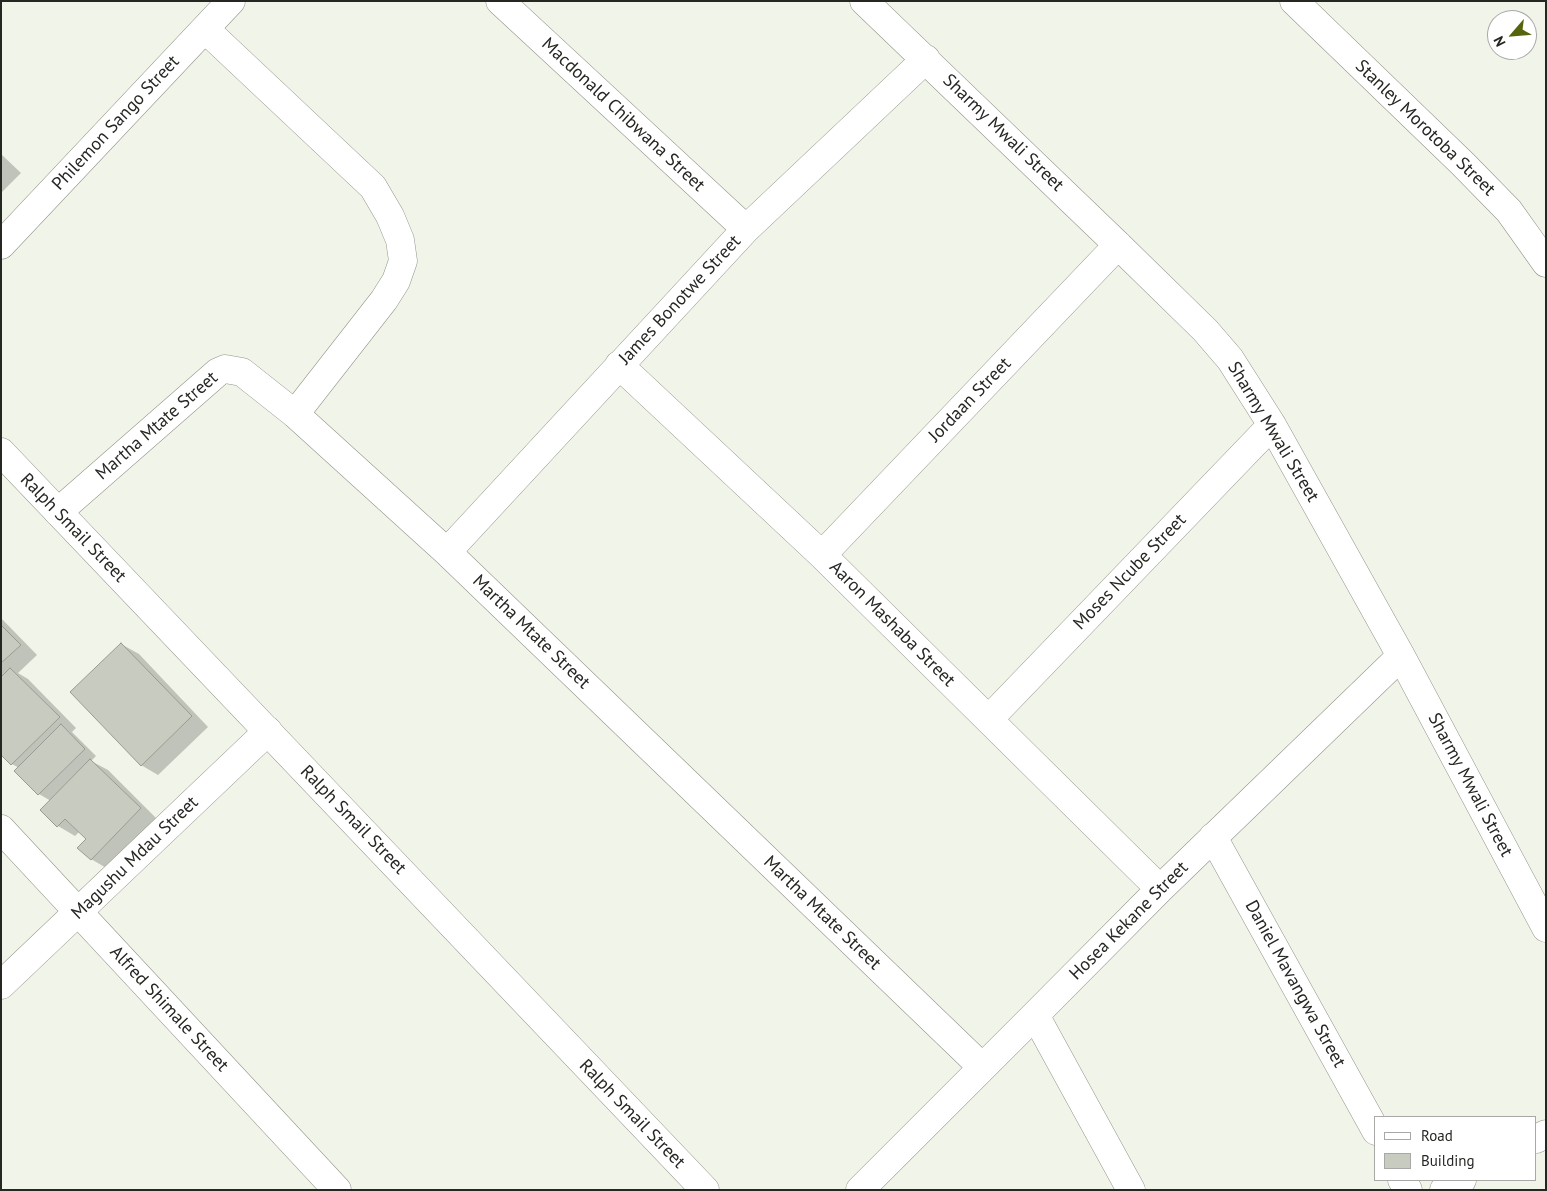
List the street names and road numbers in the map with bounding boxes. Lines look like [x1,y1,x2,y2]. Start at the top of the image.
street label: Macdonald Chibwana Street [537,34,709,196]
street label: Philemon Sango Street [48,51,184,195]
street label: Stanley Morotoba Street [1351,56,1499,200]
street label: Sharmy Mwali Street [938,70,1068,196]
street label: James Bonotwe Street [614,231,746,369]
street label: Jordaan Street [924,353,1016,447]
street label: Sharmy Mwali Street [1223,358,1323,506]
street label: Martha Mtate Street [92,367,222,485]
street label: Ralph Smail Street [16,469,130,587]
street label: Moses Ncube Street [1069,510,1191,634]
street label: Aaron Mashaba Street [825,557,959,691]
street label: Martha Mtate Street [468,571,594,693]
street label: Sharmy Mwali Street [1423,710,1517,860]
street label: Ralph Smail Street [296,761,410,879]
street label: Magushu Mdau Street [67,792,203,924]
street label: Martha Mtate Street [759,852,885,974]
street label: Hosea Kekane Street [1065,857,1193,985]
street label: Daniel Mavangwa Street [1240,897,1350,1071]
street label: Alfred Shimale Street [105,942,233,1076]
street label: Ralph Smail Street [575,1055,689,1173]

